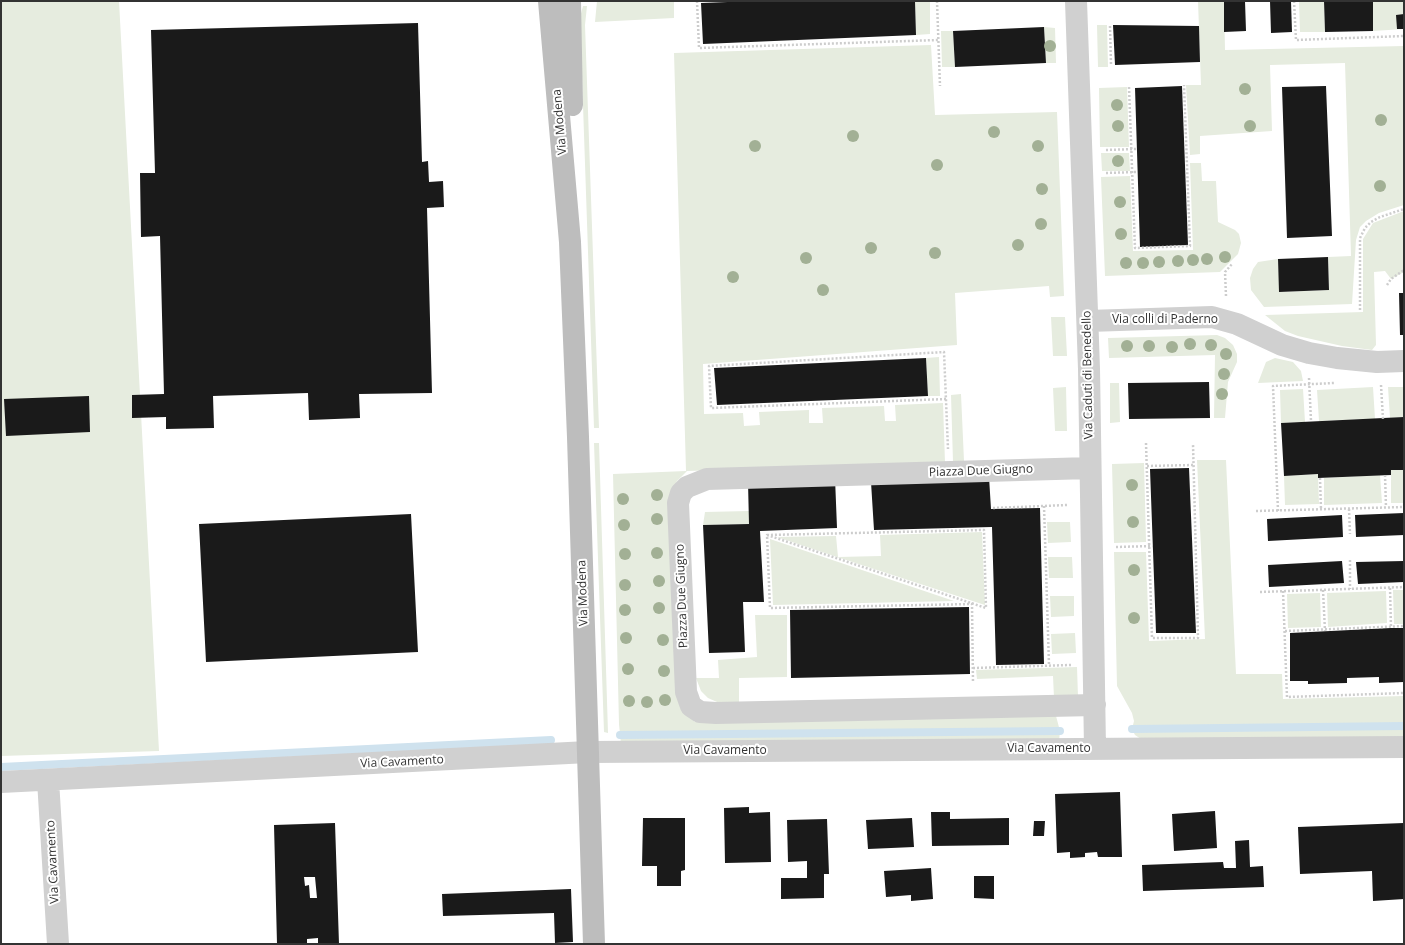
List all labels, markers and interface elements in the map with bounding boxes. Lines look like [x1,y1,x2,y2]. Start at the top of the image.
street label: Via Modena [550,88,570,156]
street label: Via Caduti di Benedello [1080,311,1096,439]
street label: Via colli di Paderno [1112,313,1218,327]
street label: Piazza Due Giugno [929,462,1033,480]
street label: Piazza Due Giugno [673,544,691,648]
street label: Via Modena [575,560,591,626]
street label: Via Cavamento [1007,742,1091,756]
street label: Via Cavamento [683,744,767,758]
street label: Via Cavamento [360,753,444,771]
street label: Via Cavamento [44,820,62,904]

